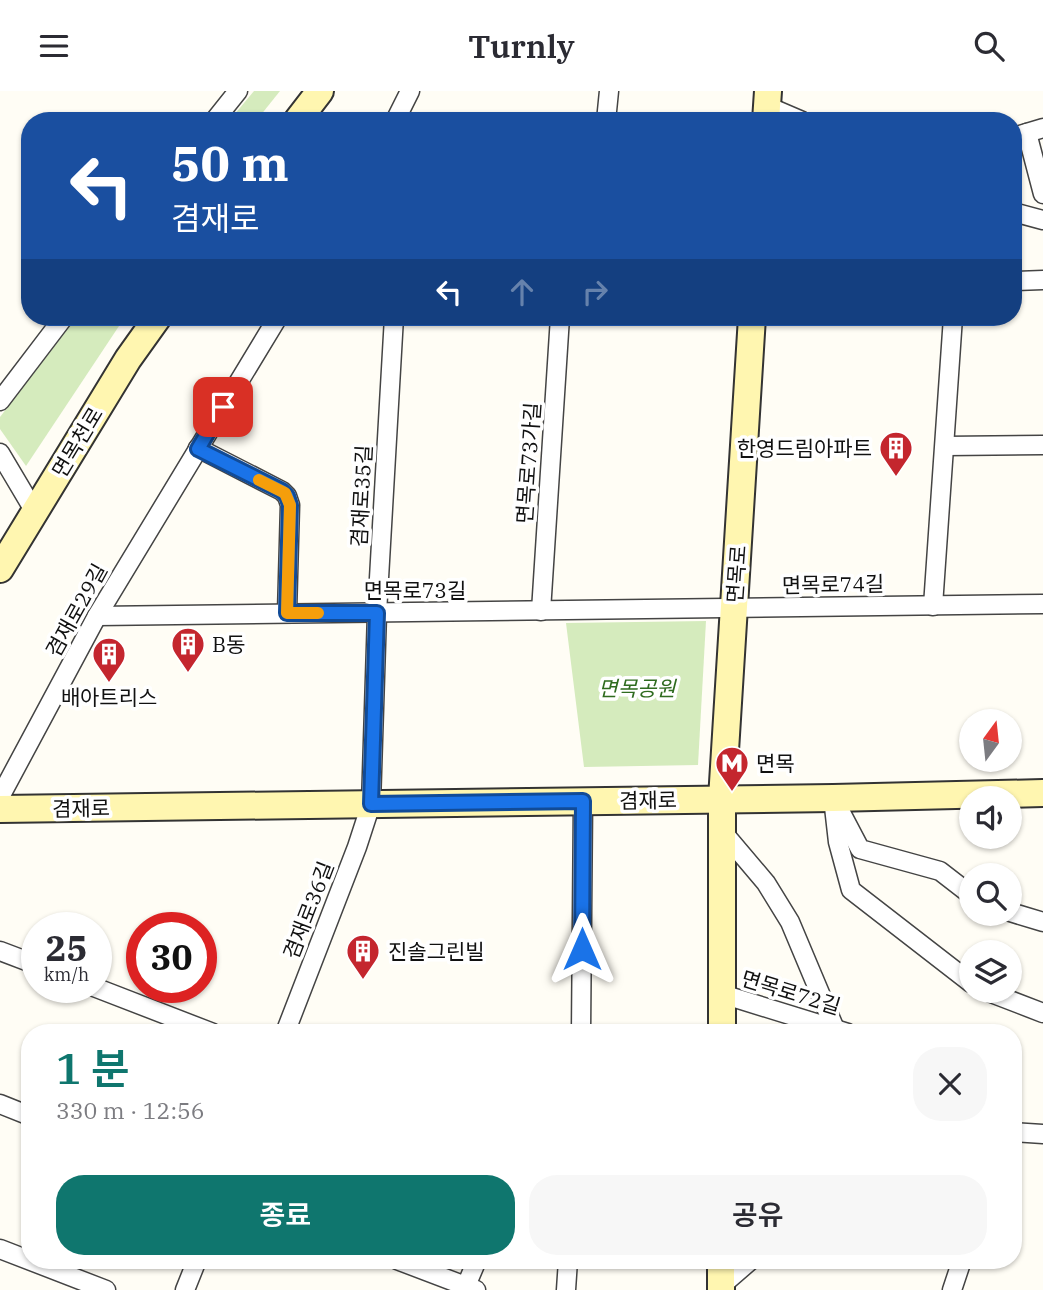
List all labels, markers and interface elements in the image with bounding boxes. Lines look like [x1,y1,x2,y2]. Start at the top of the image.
text: Turnly [468,25,575,67]
icon: menu [35,27,73,65]
icon: search [970,27,1008,65]
text: 50 m [171,131,289,194]
icon: left [56,140,147,231]
text: 겸재로 [171,197,259,239]
icon: left [430,273,468,311]
icon: ahead [503,273,541,311]
icon: right [576,273,614,311]
pin [193,377,253,437]
icon: arrive [204,388,242,426]
street label: 면목로73가길 [510,401,546,525]
street label: 면목천로 [45,402,109,482]
building icon: 한영드림아파트 [877,429,915,478]
place label: 한영드림아파트 [737,434,872,462]
street label: 겸재로35길 [344,444,378,548]
street label: 면목로 [720,544,752,604]
street label: 겸재로29길 [39,558,113,662]
street label: 면목로74길 [782,569,884,599]
street label: 면목로73길 [364,576,466,604]
building icon: B동 [169,625,207,674]
place label: B동 [212,630,245,658]
building icon: 배아트리스 [90,635,128,684]
park label: 면목공원 [598,674,677,702]
place label: 배아트리스 [61,683,157,711]
north arrow [959,709,1022,772]
map controls [959,709,1022,1003]
metro station icon: 면목 [713,744,751,793]
place label: 면목 [756,749,795,777]
street label: 겸재로 [619,785,677,815]
button: sound [959,786,1022,849]
street label: 겸재로 [52,793,110,823]
street label: 겸재로36길 [277,857,339,963]
button: search [959,863,1022,926]
speed limit sign: 30 [126,912,217,1003]
position arrow [545,912,619,986]
text: 25 [45,925,88,971]
building icon: 진솔그린빌 [344,932,382,981]
place label: 진솔그린빌 [388,937,485,965]
button: layers [959,940,1022,1003]
text: km/h [44,963,89,986]
street label: 면목로72길 [738,964,844,1020]
text: 1 분 [56,1041,130,1096]
button: close [913,1047,987,1121]
text: 330 m · 12:56 [56,1095,205,1125]
button: 종료 [56,1175,515,1255]
button: 공유 [529,1175,987,1255]

